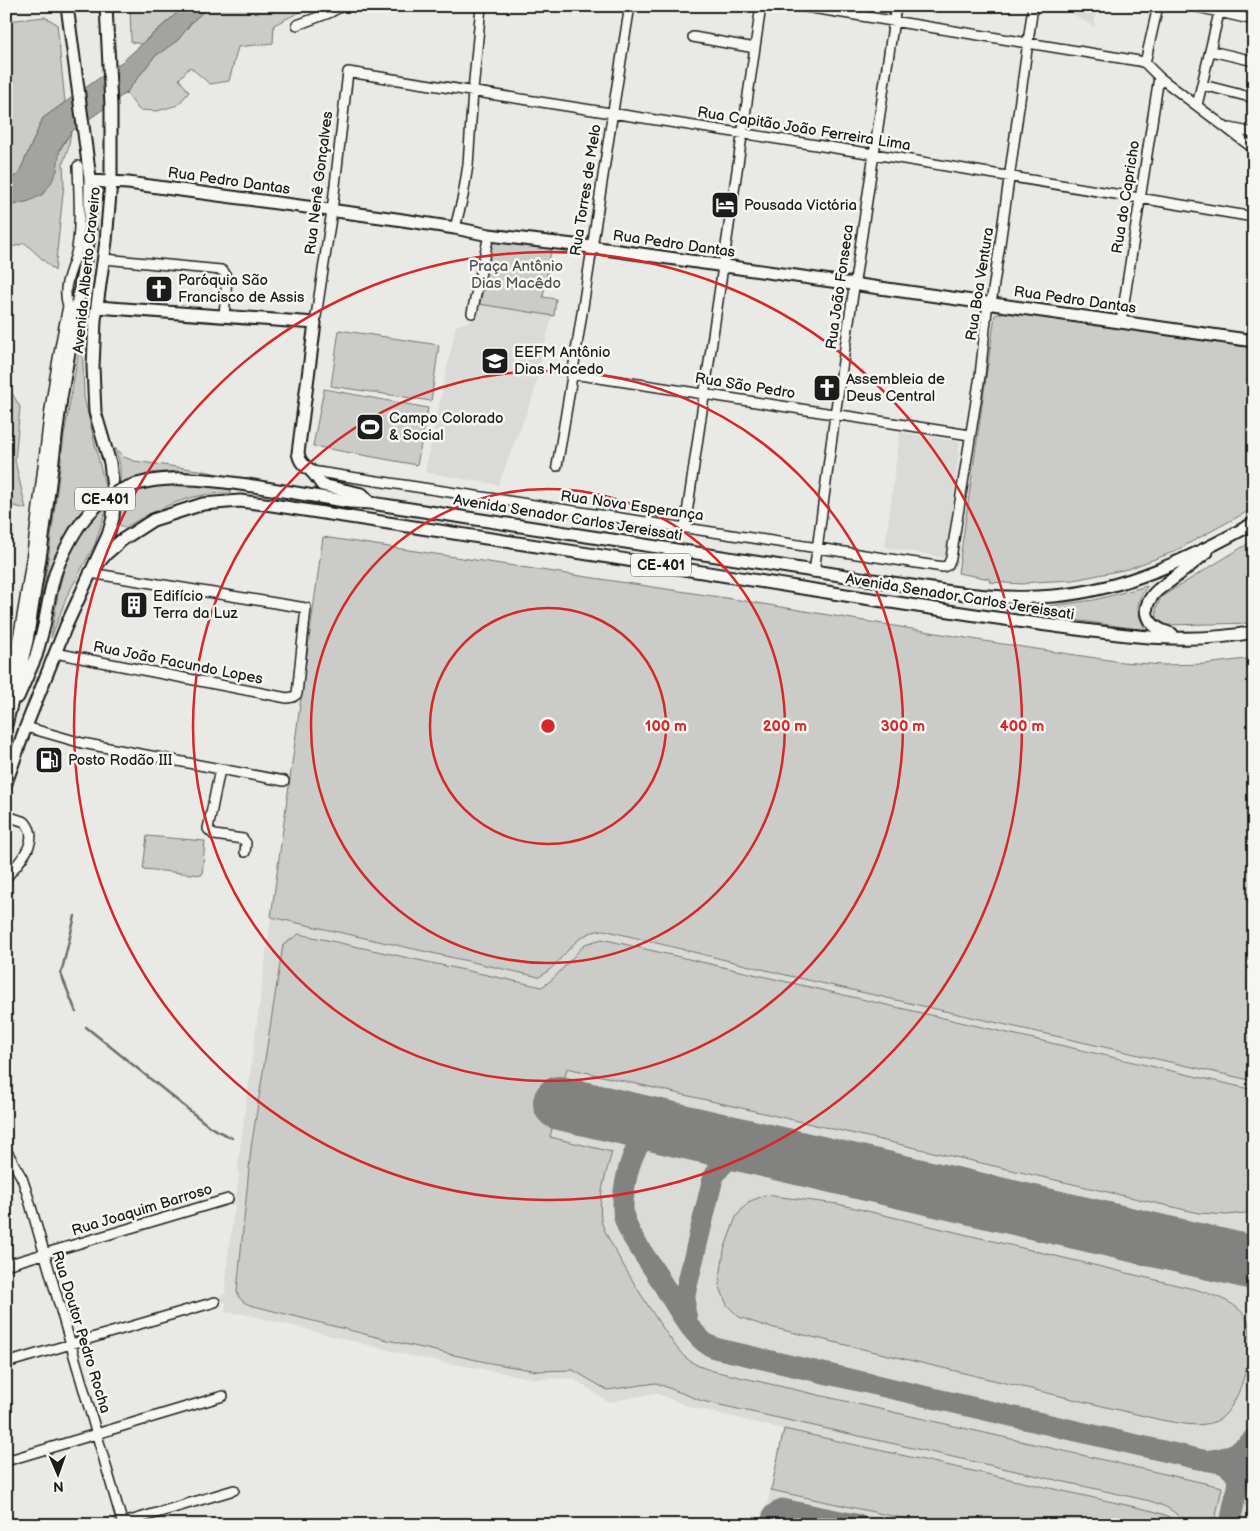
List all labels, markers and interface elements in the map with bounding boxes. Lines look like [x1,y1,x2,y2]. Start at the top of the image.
street label: Rua Capitão João Ferreira Lima [696,103,912,155]
street label: Rua Nenê Gonçalves [301,109,337,256]
street label: Rua Torres de Melo [566,123,606,257]
street label: Rua do Capricho [1108,139,1144,255]
street label: Rua Pedro Dantas [167,163,292,199]
street label: Avenida Alberto Craveiro [69,186,105,354]
hotel icon: Pousada Victória [710,190,740,220]
place label: Pousada Victória [744,196,857,215]
street label: Rua João Fonseca [822,223,858,351]
street label: Rua Pedro Dantas [612,226,737,262]
street label: Rua Boa Ventura [962,226,998,342]
park label: Praça Antônio Dias Macêdo [469,257,563,293]
place label: Paróquia São Francisco de Assis [178,271,305,307]
church icon: Paróquia São Francisco de Assis [144,274,174,304]
street label: Rua Pedro Dantas [1013,282,1138,318]
place label: EEFM Antônio Dias Macedo [514,343,610,379]
school or university icon: EEFM Antônio Dias Macedo [480,346,510,376]
street label: Rua São Pedro [693,369,797,403]
place label: Assembleia de Deus Central [846,370,945,406]
church icon: Assembleia de Deus Central [812,373,842,403]
place label: Campo Colorado & Social [389,409,504,445]
sports icon: Campo Colorado & Social [355,412,385,442]
street label: Rua Nova Esperança [559,487,705,525]
road number: CE-401 [75,488,135,510]
street label: Avenida Senador Carlos Jereissati [452,491,684,545]
road number: CE-401 [631,554,691,576]
street label: Avenida Senador Carlos Jereissati [844,570,1076,624]
place label: Edifício Terra da Luz [153,587,239,623]
building icon: Edifício Terra da Luz [119,590,149,620]
street label: Rua João Facundo Lopes [91,637,265,689]
centre of rings [539,717,557,735]
text: 100 m [645,717,687,736]
text: 200 m [763,717,807,736]
text: 300 m [881,717,925,736]
text: 400 m [1000,717,1044,736]
fuel station icon: Posto Rodão III [34,745,64,775]
place label: Posto Rodão III [68,751,173,770]
street label: Rua Joaquim Barroso [69,1180,215,1240]
street label: Rua Doutor Pedro Rocha [47,1248,115,1416]
north arrow [32,1448,82,1498]
text: N [53,1478,64,1495]

